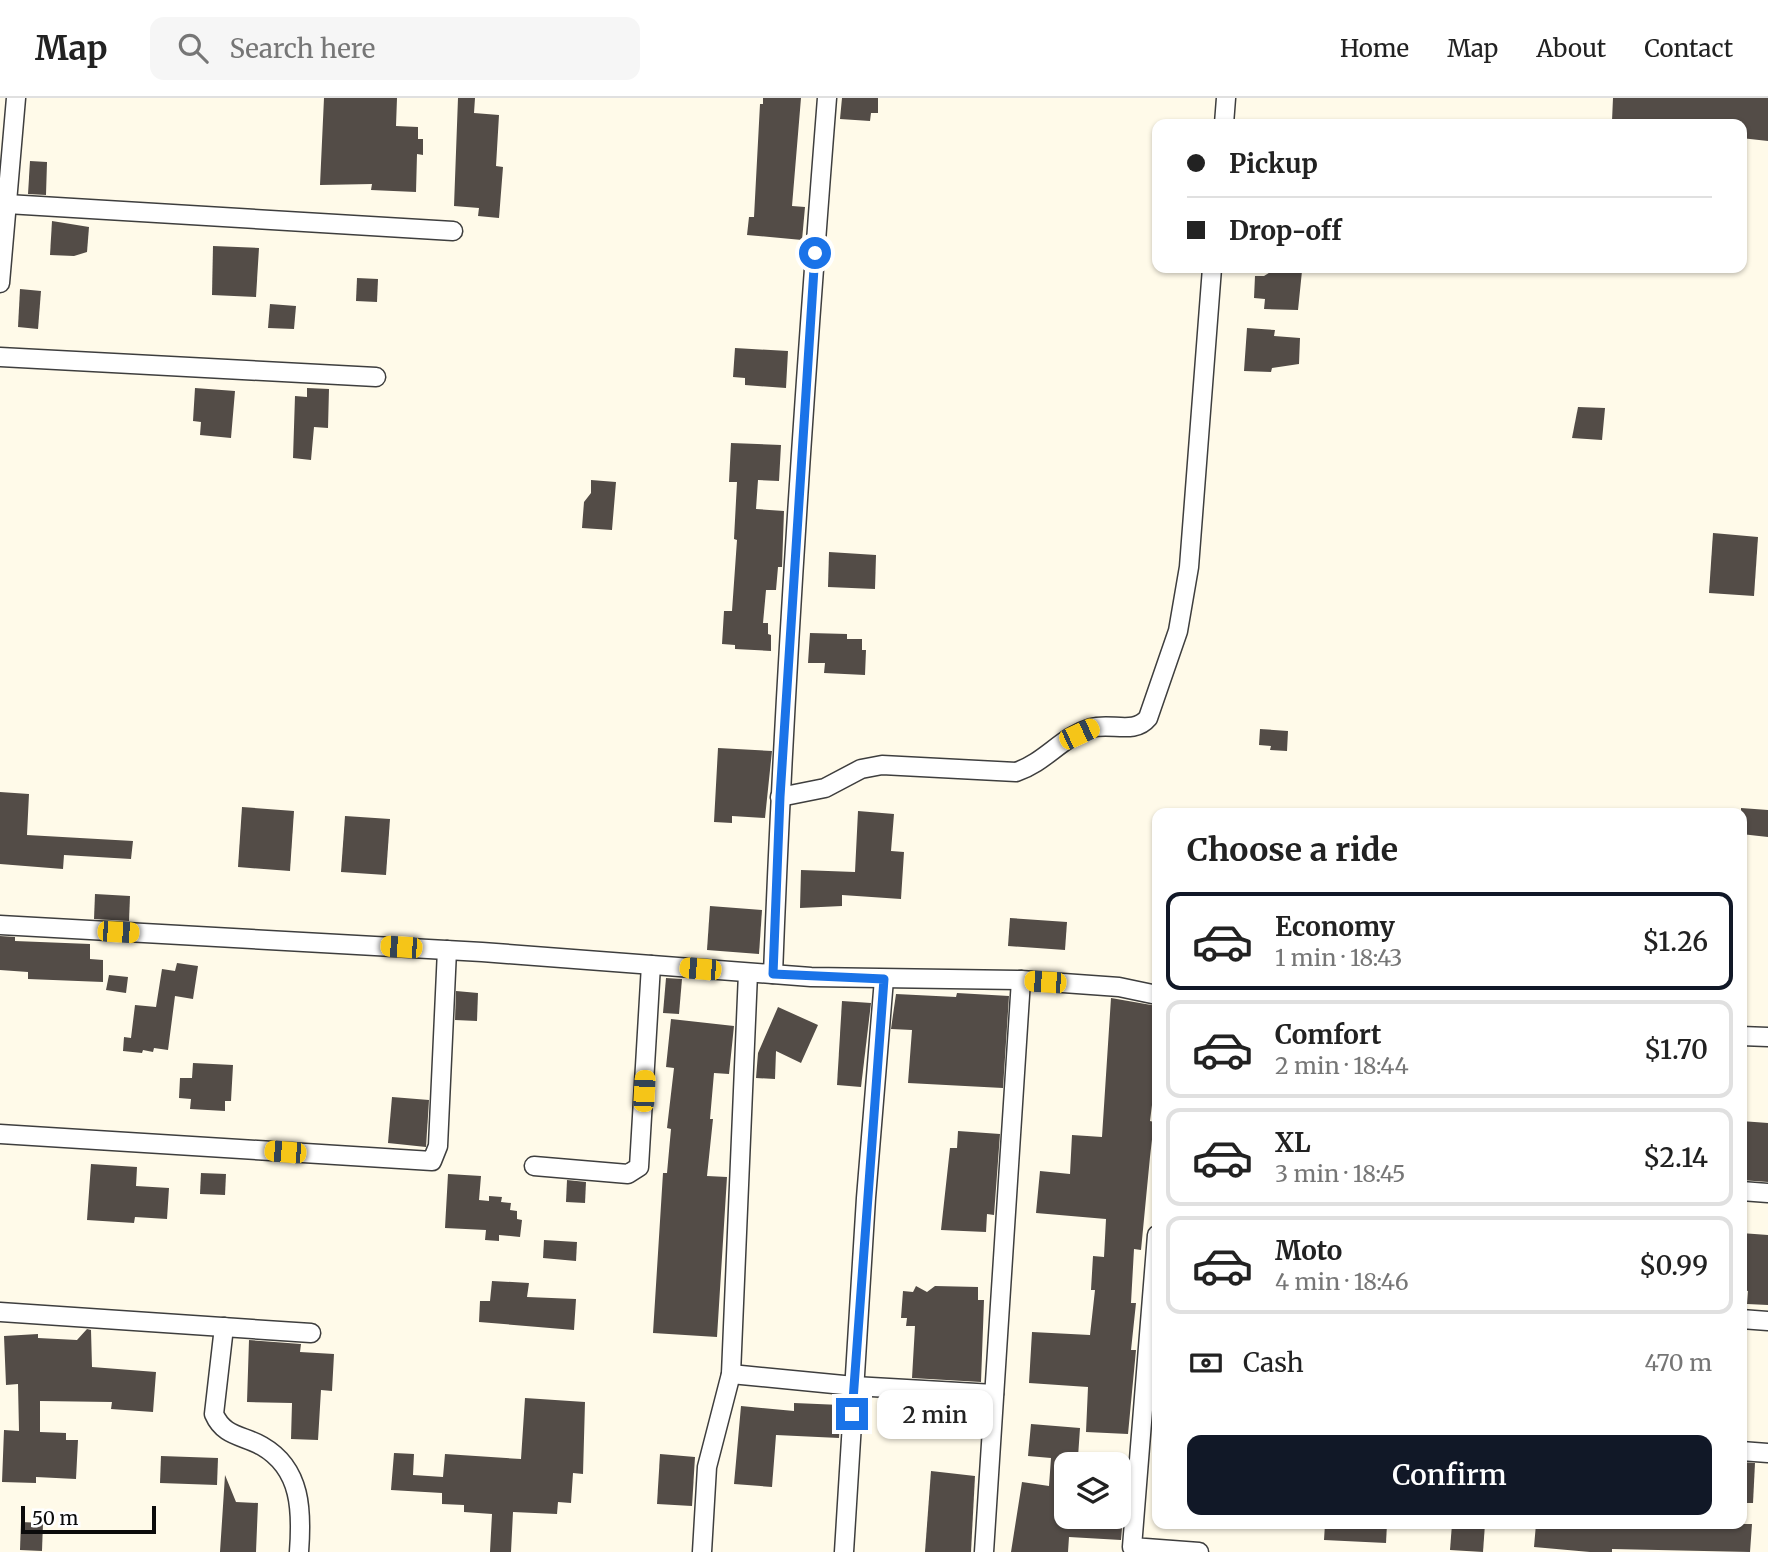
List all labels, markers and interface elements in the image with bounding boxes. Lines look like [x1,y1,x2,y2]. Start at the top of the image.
search box [150,17,640,80]
text: Map [35,28,108,69]
icon: search [174,29,212,67]
text: Search here [230,32,375,65]
text: Home [1340,33,1409,64]
text: Map [1447,33,1498,64]
text: About [1536,33,1606,64]
text: Contact [1644,33,1733,64]
text: Pickup [1229,147,1318,180]
text: Drop-off [1229,214,1342,247]
route start [799,237,831,269]
car [1056,716,1103,752]
text: Choose a ride [1187,830,1398,870]
icon: car [1191,910,1254,973]
text: Economy [1275,910,1395,943]
car [97,920,140,944]
text: $1.26 [1642,925,1708,958]
car [380,935,423,959]
text: 1 min · 18:43 [1275,943,1402,972]
car [679,957,722,981]
car [1024,970,1067,994]
icon: car [1191,1018,1254,1081]
text: Comfort [1275,1018,1381,1051]
text: $1.70 [1644,1033,1708,1066]
text: 2 min · 18:44 [1275,1051,1409,1080]
car [633,1069,656,1113]
icon: car [1191,1126,1254,1189]
text: XL [1275,1126,1311,1159]
car [264,1140,307,1164]
text: $2.14 [1643,1141,1708,1174]
text: 3 min · 18:45 [1275,1159,1405,1188]
icon: car [1191,1234,1254,1297]
text: Moto [1275,1234,1342,1267]
text: $0.99 [1639,1249,1708,1282]
text: 4 min · 18:46 [1275,1267,1409,1296]
icon: cash [1187,1344,1225,1382]
text: Cash [1243,1346,1304,1379]
text: 470 m [1645,1348,1712,1377]
callout: 2 min [876,1390,992,1438]
route end [836,1398,868,1430]
text: 2 min [903,1400,967,1429]
button: Confirm [1187,1435,1712,1515]
map controls [1054,1452,1131,1529]
button: layers [1054,1452,1131,1529]
scale bar [21,1503,156,1535]
text: 50 m [32,1506,78,1530]

